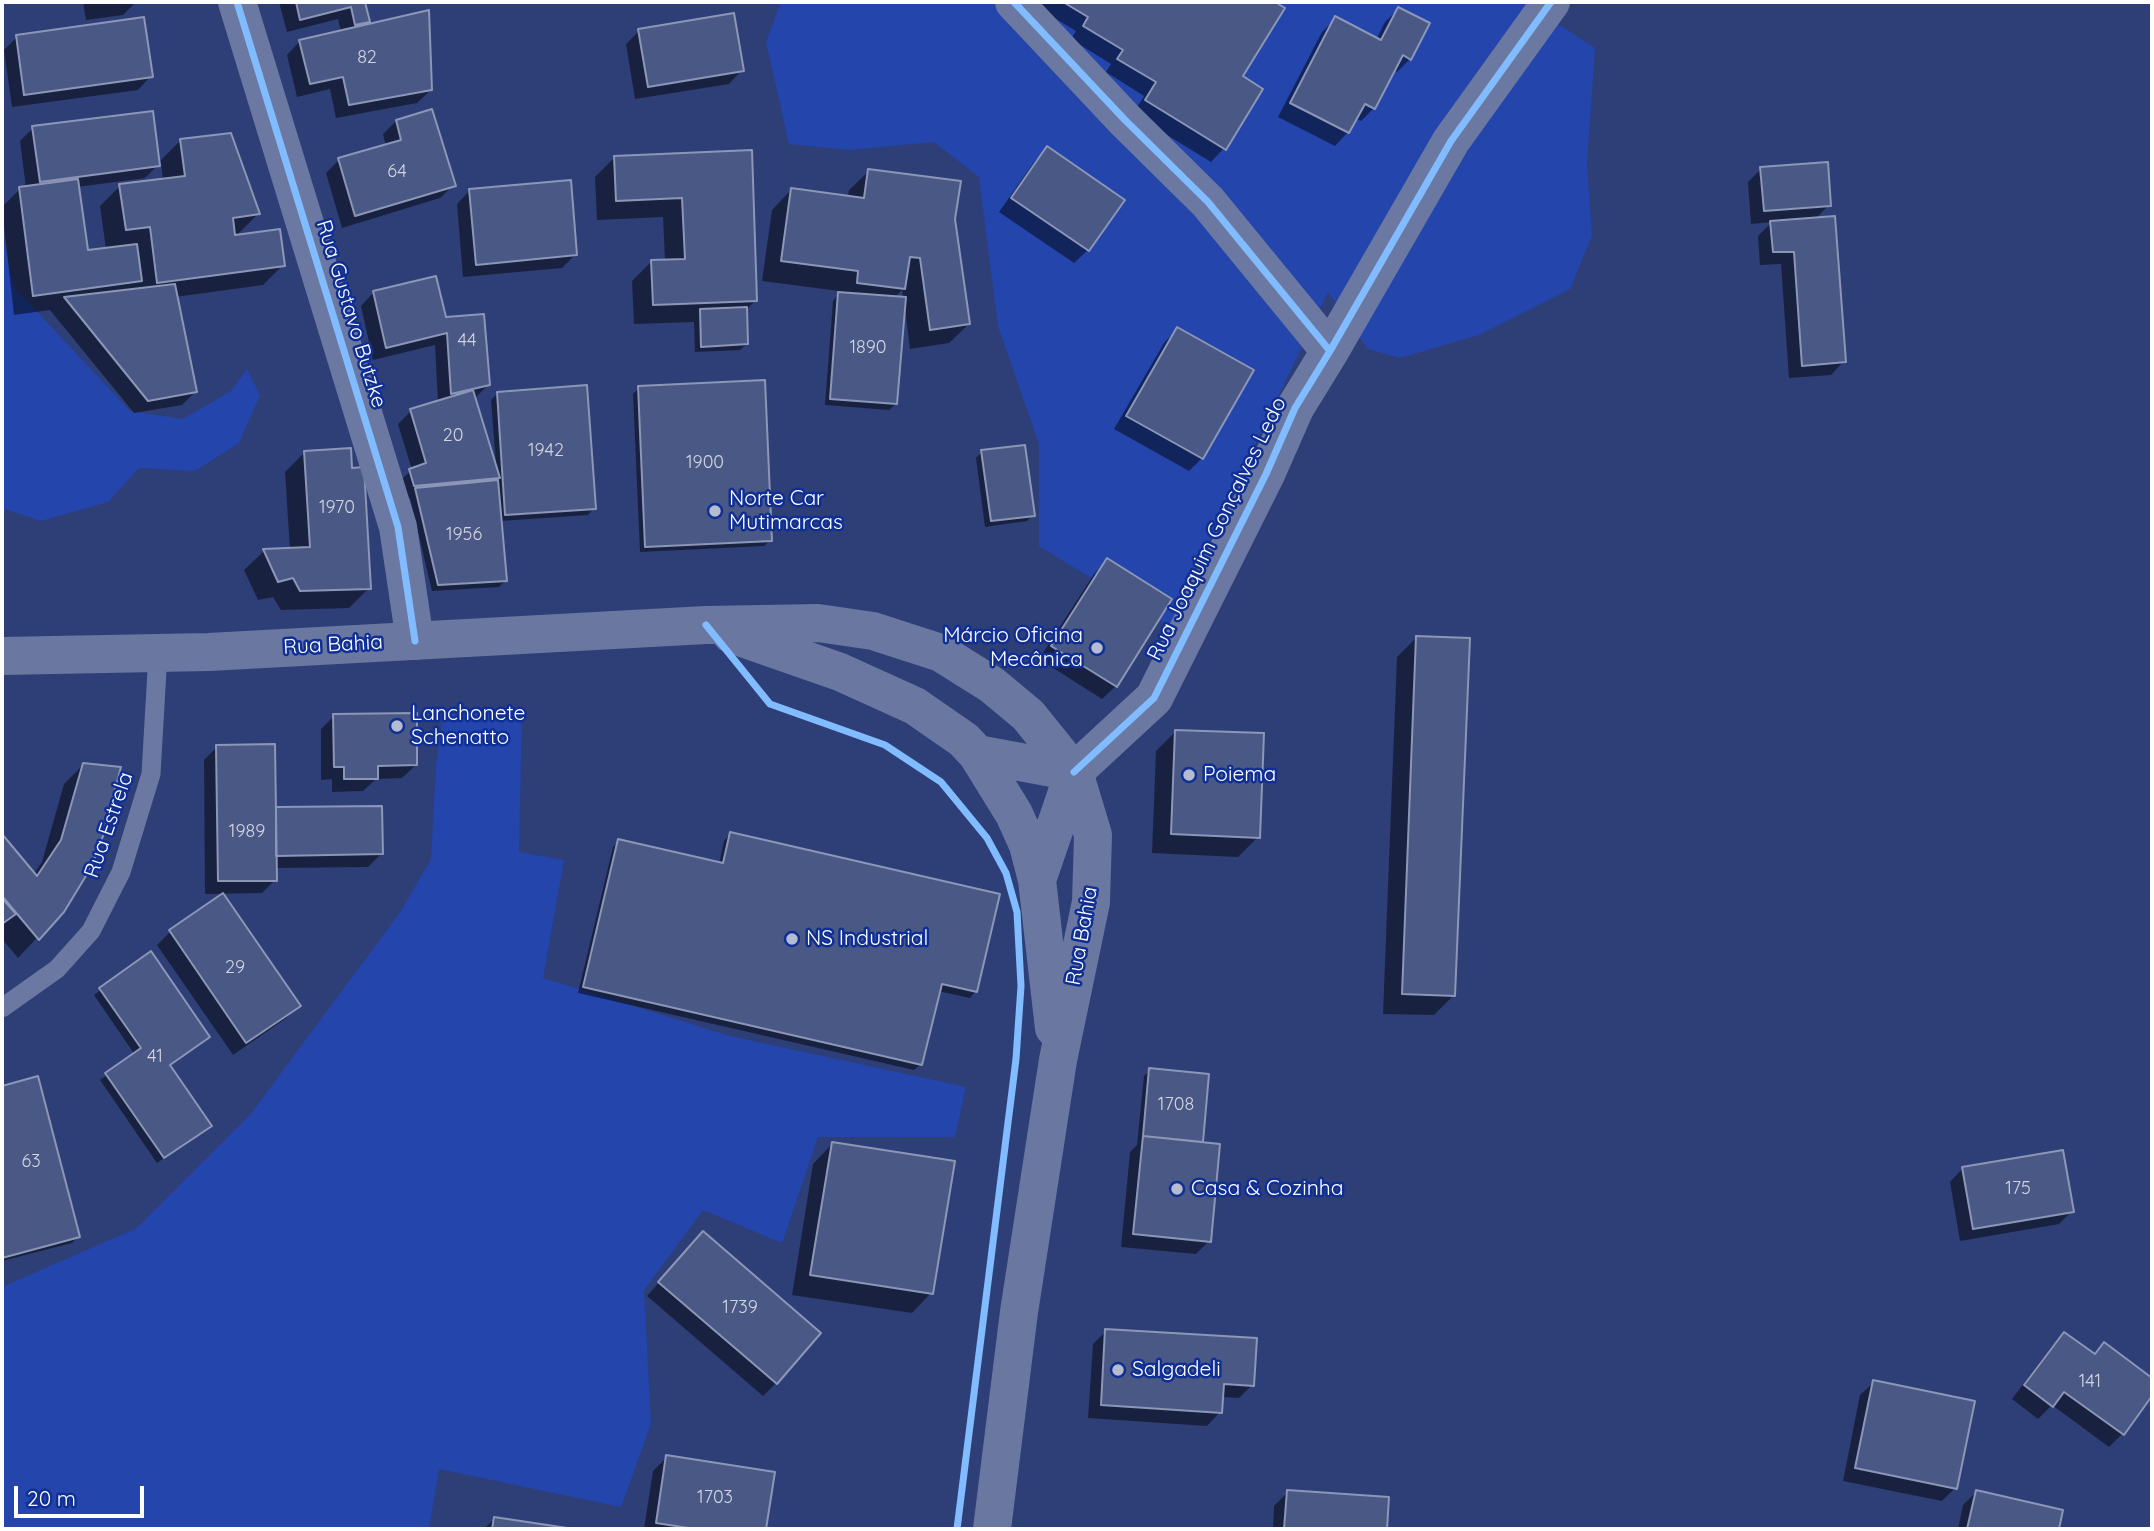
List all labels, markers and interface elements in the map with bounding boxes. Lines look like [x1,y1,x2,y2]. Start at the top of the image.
house number: 82 [357,47,377,69]
house number: 64 [387,161,407,183]
street label: Rua Gustavo Butzke [310,217,392,411]
house number: 44 [458,330,476,352]
house number: 1890 [849,337,887,359]
street label: Rua Joaquim Gonçalves Ledo [1142,393,1292,665]
house number: 20 [443,425,463,447]
house number: 1942 [528,440,564,462]
house number: 1900 [686,452,724,474]
place label: Norte Car Mutimarcas [729,486,843,536]
house number: 1970 [319,497,355,519]
marker: Norte Car Mutimarcas [707,503,723,519]
house number: 1956 [446,524,482,546]
place label: Márcio Oficina Mecânica [943,623,1083,673]
street label: Rua Bahia [283,630,383,660]
marker: Márcio Oficina Mecânica [1089,640,1105,656]
place label: Lanchonete Schenatto [411,701,525,751]
marker: Lanchonete Schenatto [389,718,405,734]
place label: Poiema [1203,762,1276,788]
marker: Poiema [1181,767,1197,783]
street label: Rua Estrela [79,769,139,881]
house number: 1989 [229,821,265,843]
street label: Rua Bahia [1061,885,1103,987]
place label: NS Industrial [806,926,928,952]
marker: NS Industrial [784,931,800,947]
house number: 29 [225,957,245,979]
house number: 41 [147,1046,163,1068]
house number: 1708 [1158,1094,1194,1116]
house number: 63 [21,1151,41,1173]
place label: Casa & Cozinha [1191,1176,1343,1202]
house number: 175 [2005,1178,2031,1200]
marker: Casa & Cozinha [1169,1181,1185,1197]
house number: 1739 [722,1297,758,1319]
place label: Salgadeli [1132,1357,1221,1383]
marker: Salgadeli [1110,1362,1126,1378]
house number: 141 [2079,1371,2101,1393]
scale bar [18,1472,147,1516]
text: 20 m [27,1485,76,1511]
house number: 1703 [697,1487,733,1509]

